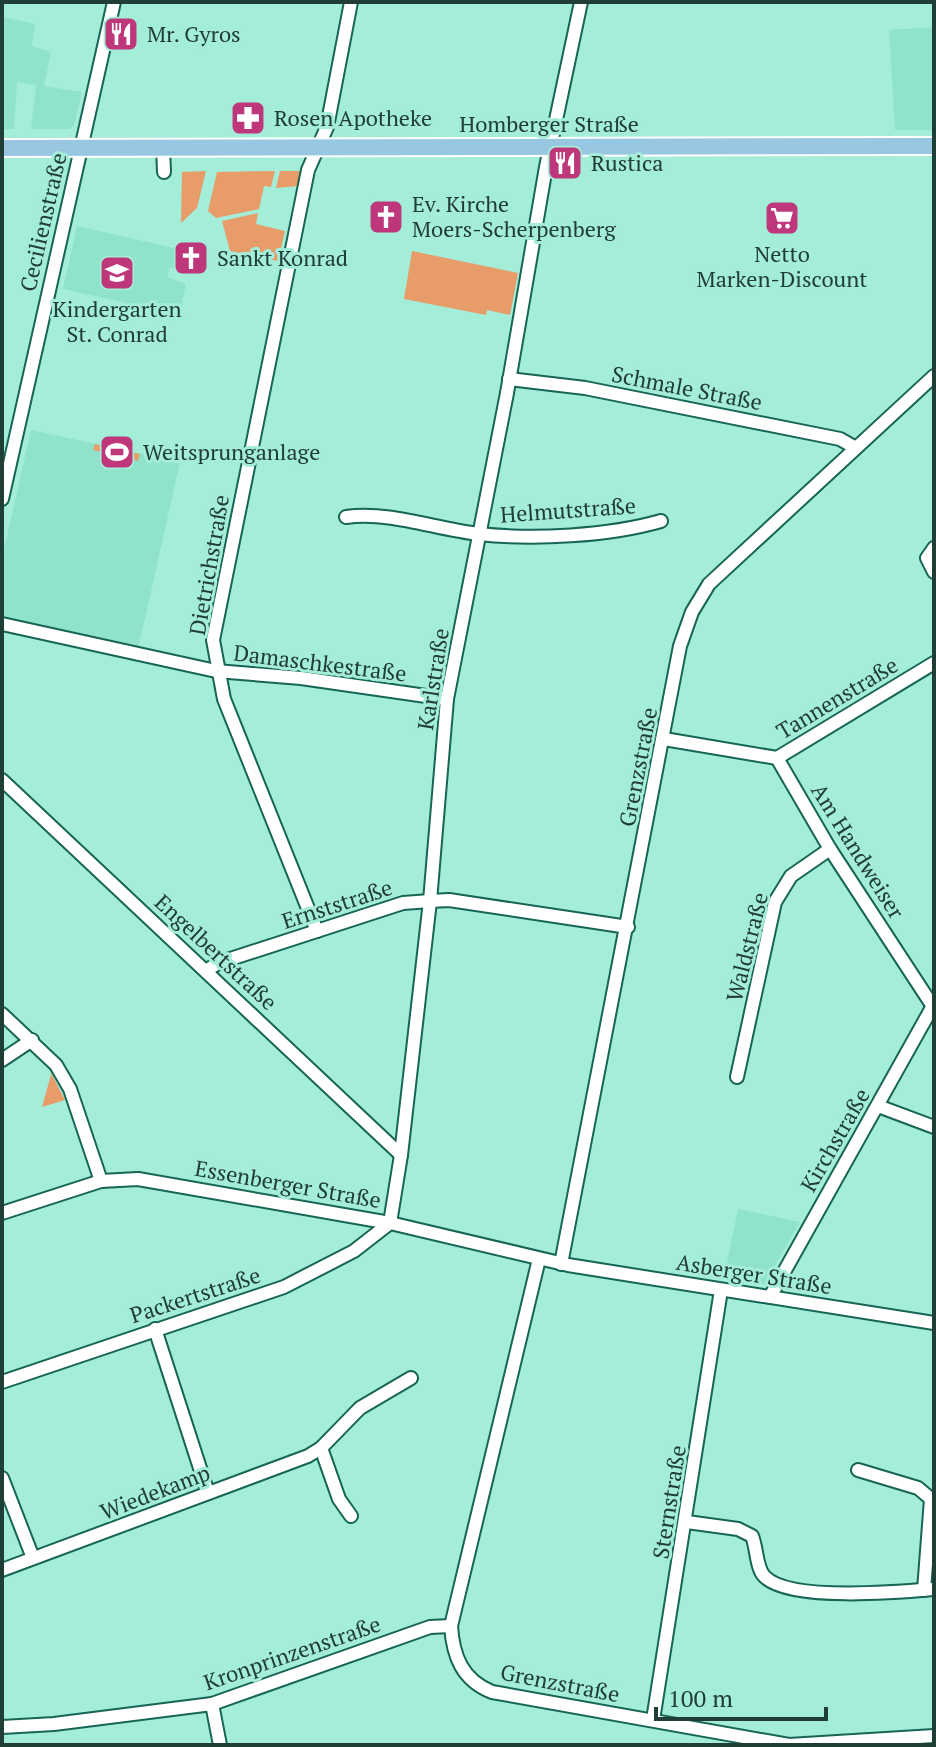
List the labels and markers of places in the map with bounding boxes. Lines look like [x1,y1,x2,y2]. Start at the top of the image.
restaurant icon: Mr. Gyros [102,15,140,53]
place label: Mr. Gyros [147,19,241,48]
pharmacy icon: Rosen Apotheke [229,99,267,137]
place label: Rosen Apotheke [274,103,432,132]
restaurant icon: Rustica [546,144,584,182]
place label: Rustica [591,148,663,177]
place label: Ev. Kirche Moers-Scherpenberg [412,189,616,243]
church icon: Ev. Kirche Moers-Scherpenberg [367,198,405,236]
supermarket icon: Netto Marken-Discount [763,199,801,237]
church icon: Sankt Konrad [172,239,210,277]
place label: Netto Marken-Discount [697,239,867,293]
place label: Sankt Konrad [217,243,348,272]
school or university icon: Kindergarten St. Conrad [98,254,136,292]
place label: Kindergarten St. Conrad [52,294,182,348]
sports icon: Weitsprunganlage [98,433,136,471]
place label: Weitsprunganlage [143,437,320,466]

